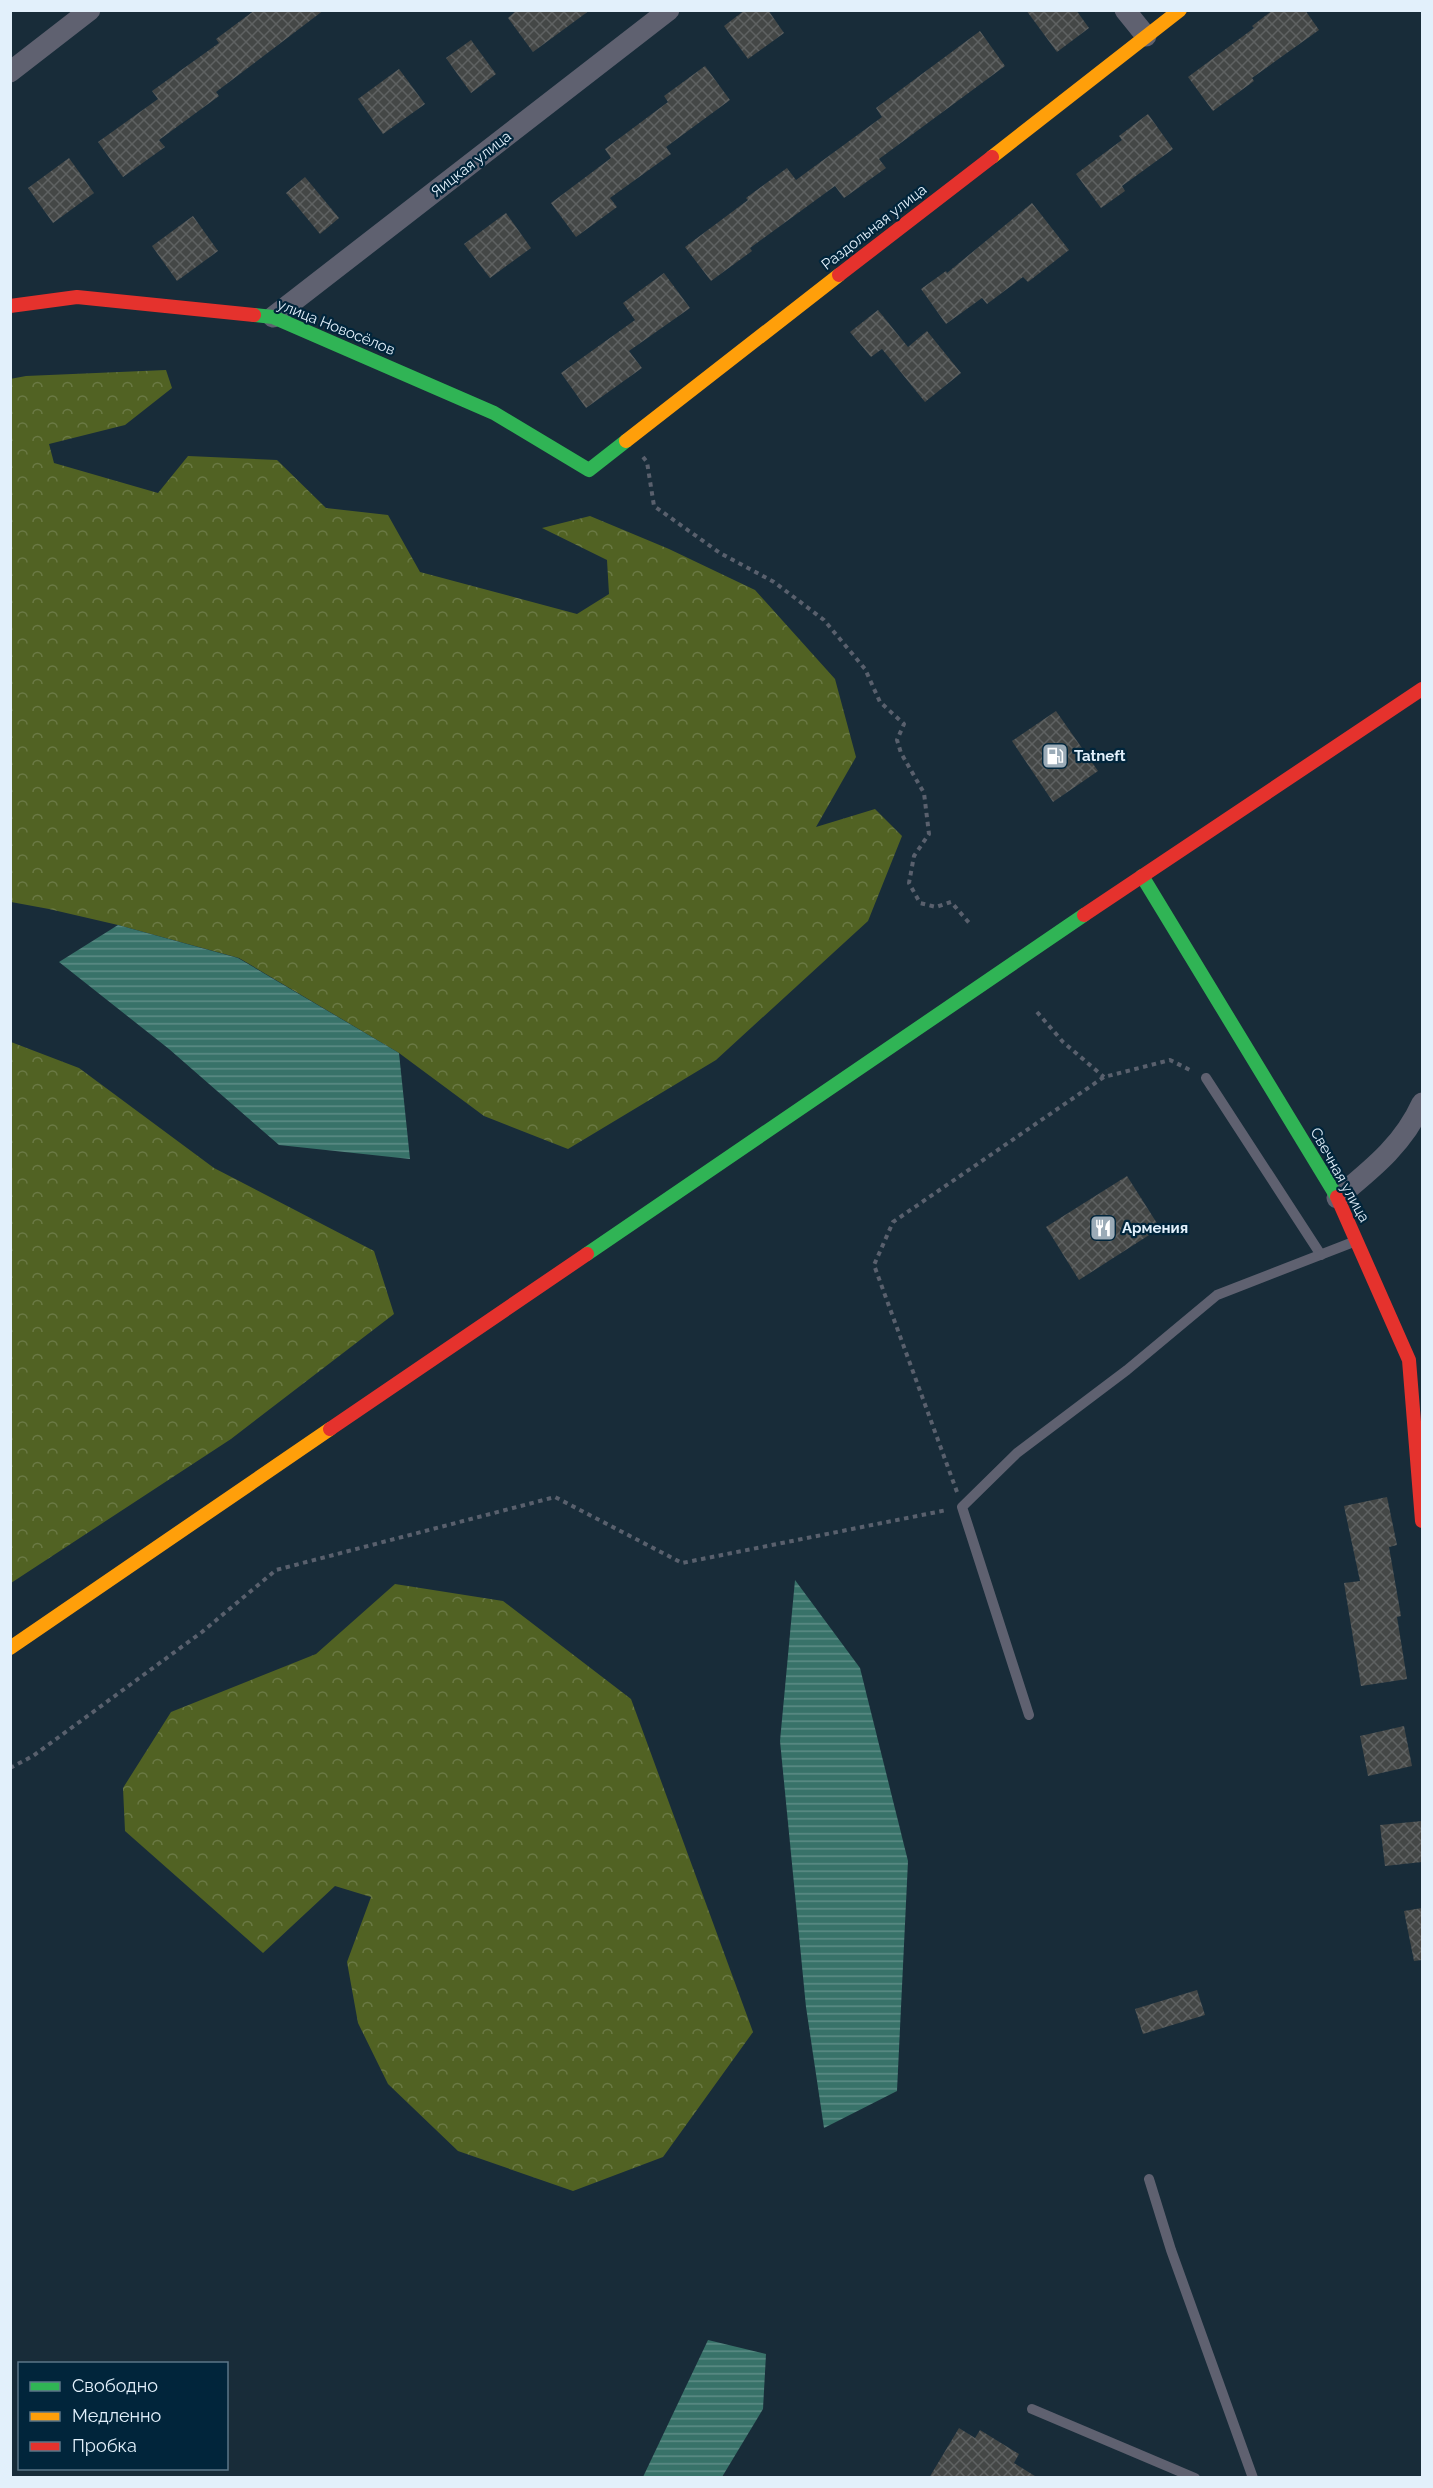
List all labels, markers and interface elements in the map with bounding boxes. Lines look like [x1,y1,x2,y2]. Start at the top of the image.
street label: Яицкая улица [427,127,515,201]
street label: Раздольная улица [818,180,930,274]
street label: улица Новосёлов [274,295,398,359]
fuel station icon: Tatneft [1040,741,1070,771]
place label: Tatneft [1074,747,1126,765]
street label: Свечная улица [1307,1125,1373,1225]
restaurant icon: Армения [1088,1213,1118,1243]
place label: Армения [1122,1219,1188,1237]
legend [18,2362,228,2470]
text: Свободно [72,2375,158,2396]
text: Медленно [72,2405,161,2426]
text: Пробка [72,2435,137,2456]

